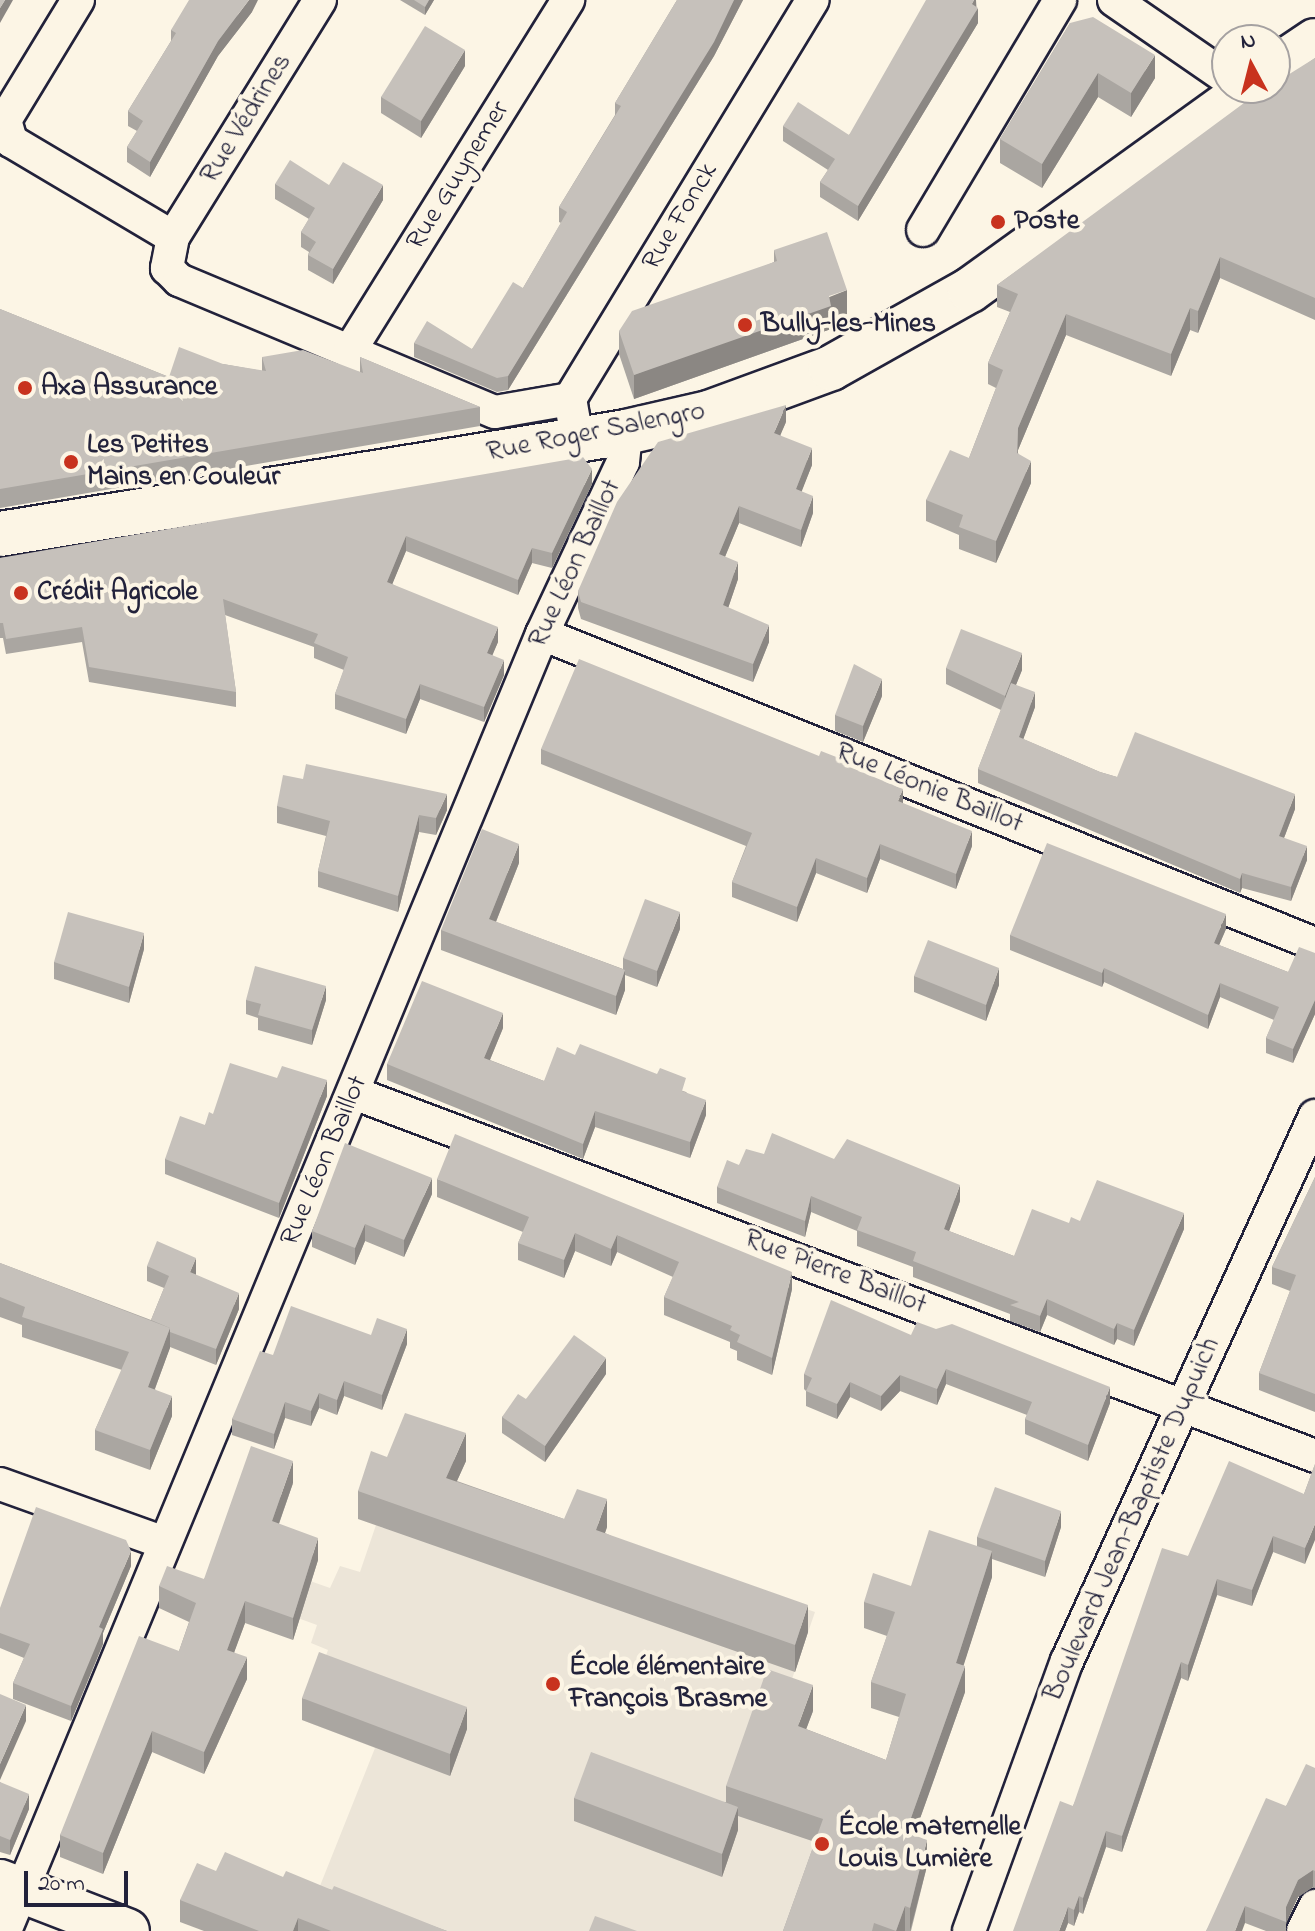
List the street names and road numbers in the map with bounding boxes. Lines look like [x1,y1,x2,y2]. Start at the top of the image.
street label: Rue Védrines [194,48,300,190]
street label: Rue Guynemer [400,95,518,257]
street label: Rue Fonck [636,157,726,277]
street label: Rue Roger Salengro [484,395,708,471]
street label: Rue Léon Baillot [522,475,630,653]
street label: Rue Léonie Baillot [830,736,1028,842]
street label: Rue Léon Baillot [274,1071,376,1251]
street label: Rue Pierre Baillot [739,1223,931,1323]
street label: Boulevard Jean-Baptiste Dupuich [1037,1333,1229,1707]

